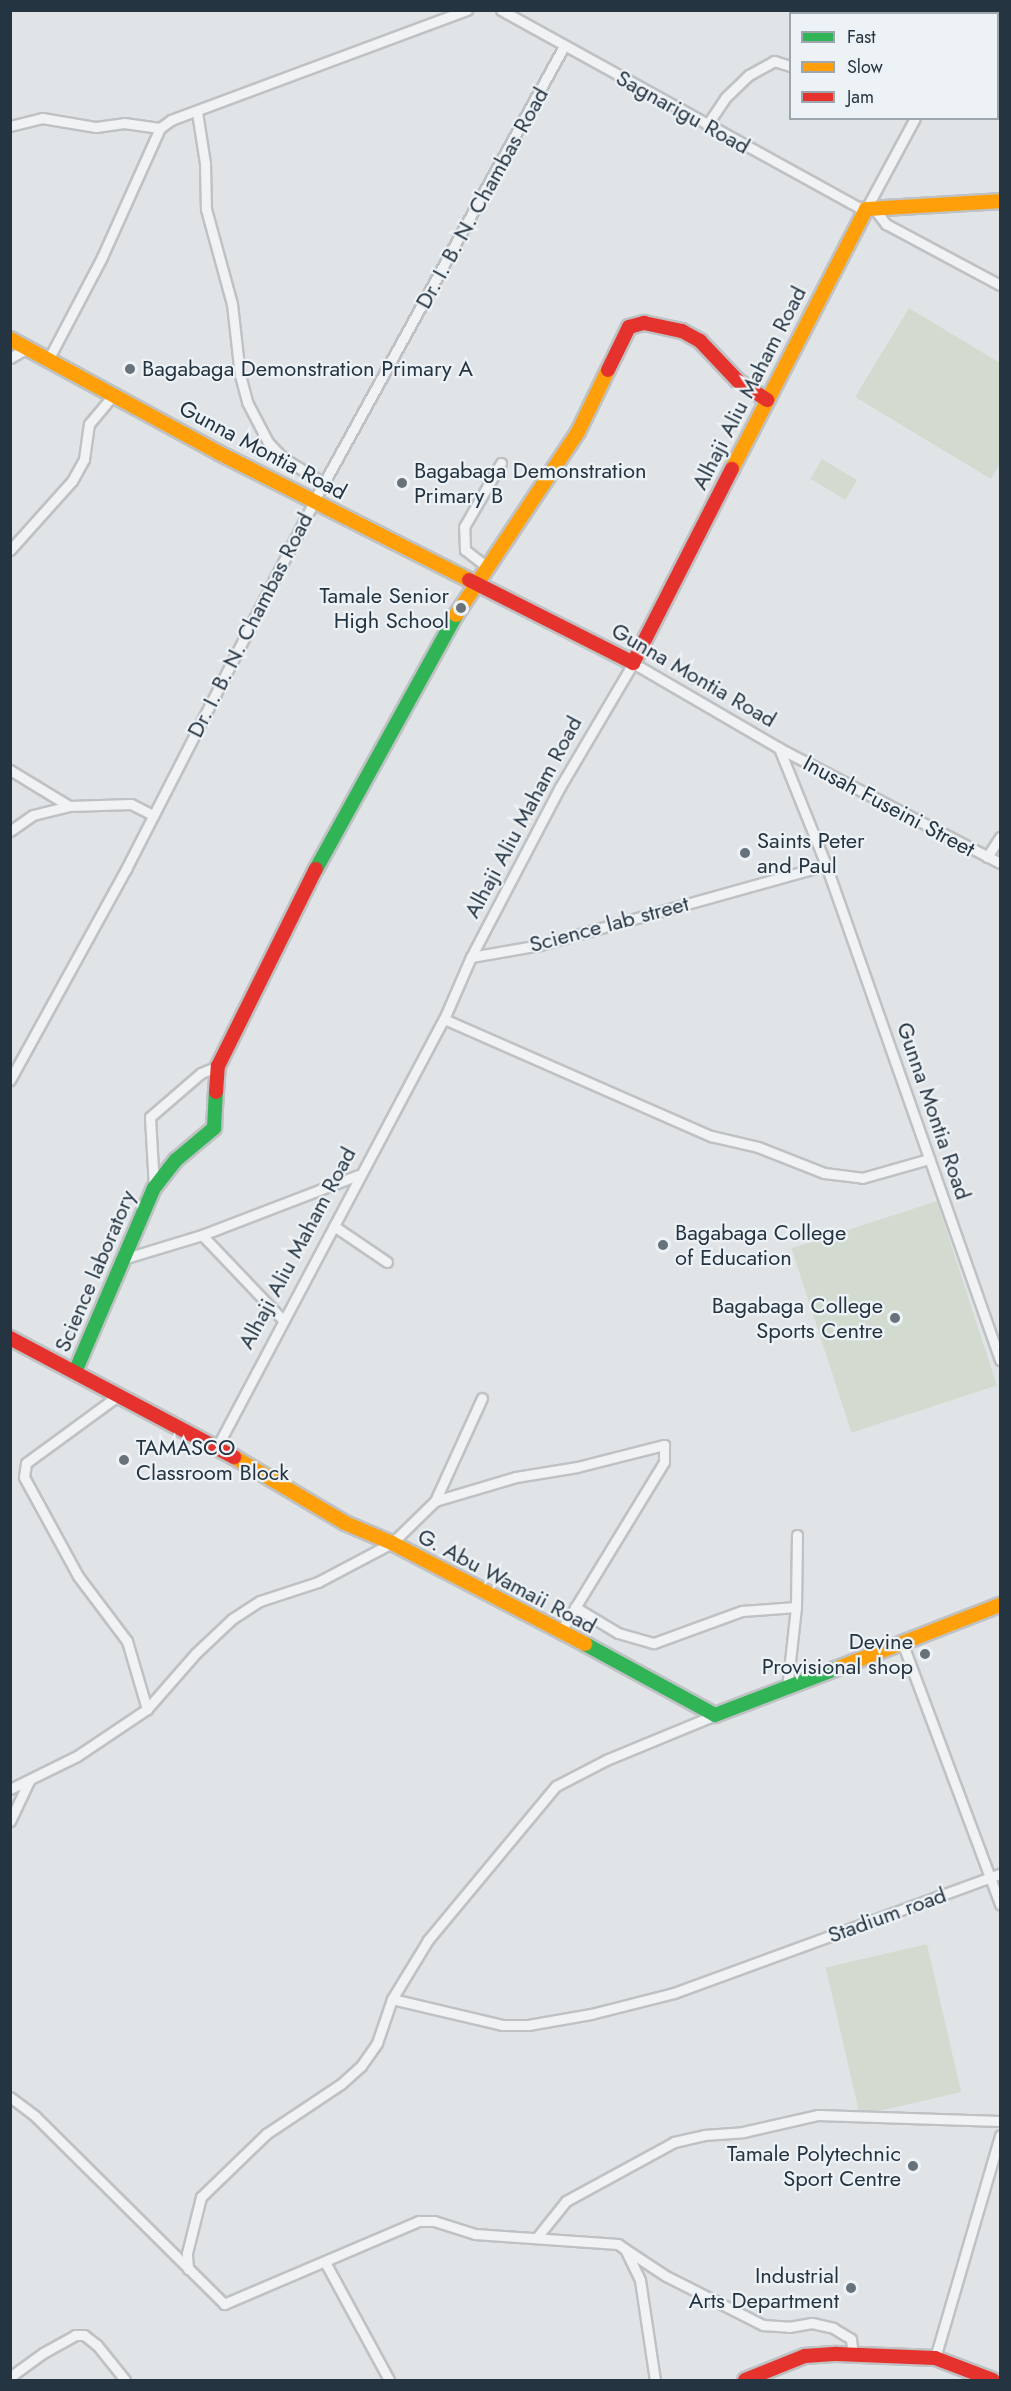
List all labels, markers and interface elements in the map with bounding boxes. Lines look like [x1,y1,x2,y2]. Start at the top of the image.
legend [789,12,999,120]
text: Fast [847,24,876,50]
text: Slow [847,54,883,80]
street label: Sagnarigu Road [612,64,754,160]
street label: Dr. I. B. N. Chambas Road [410,83,554,313]
text: Jam [847,84,874,110]
street label: Alhaji Aliu Maham Road [686,282,812,494]
place label: Bagabaga Demonstration Primary A [142,356,473,382]
marker: Bagabaga Demonstration Primary A [123,362,137,376]
street label: Gunna Montia Road [175,395,351,505]
place label: Bagabaga Demonstration Primary B [414,457,647,508]
marker: Bagabaga Demonstration Primary B [395,476,409,490]
street label: Dr. I. B. N. Chambas Road [182,508,318,742]
place label: Tamale Senior High School [319,582,449,634]
marker: Tamale Senior High School [454,601,468,615]
street label: Gunna Montia Road [607,617,781,733]
street label: Alhaji Aliu Maham Road [459,712,587,922]
street label: Inusah Fuseini Street [799,750,979,862]
place label: Saints Peter and Paul [757,827,865,878]
marker: Saints Peter and Paul [738,846,752,860]
street label: Science lab street [527,890,691,958]
street label: Gunna Montia Road [891,1019,977,1203]
street label: Alhaji Aliu Maham Road [233,1143,361,1353]
street label: Science laboratory [49,1186,141,1356]
place label: Bagabaga College of Education [675,1219,846,1270]
marker: Bagabaga College of Education [656,1238,670,1252]
place label: Bagabaga College Sports Centre [712,1292,883,1344]
marker: Bagabaga College Sports Centre [888,1311,902,1325]
place label: TAMASCO Classroom Block [136,1434,289,1486]
marker: TAMASCO Classroom Block [117,1453,131,1467]
street label: G. Abu Wamaii Road [413,1523,601,1639]
place label: Devine Provisional shop [762,1628,913,1680]
marker: Devine Provisional shop [918,1647,932,1661]
street label: Stadium road [824,1881,950,1949]
place label: Tamale Polytechnic Sport Centre [727,2140,901,2192]
marker: Tamale Polytechnic Sport Centre [906,2159,920,2173]
place label: Industrial Arts Department [689,2262,839,2314]
marker: Industrial Arts Department [844,2281,858,2295]

